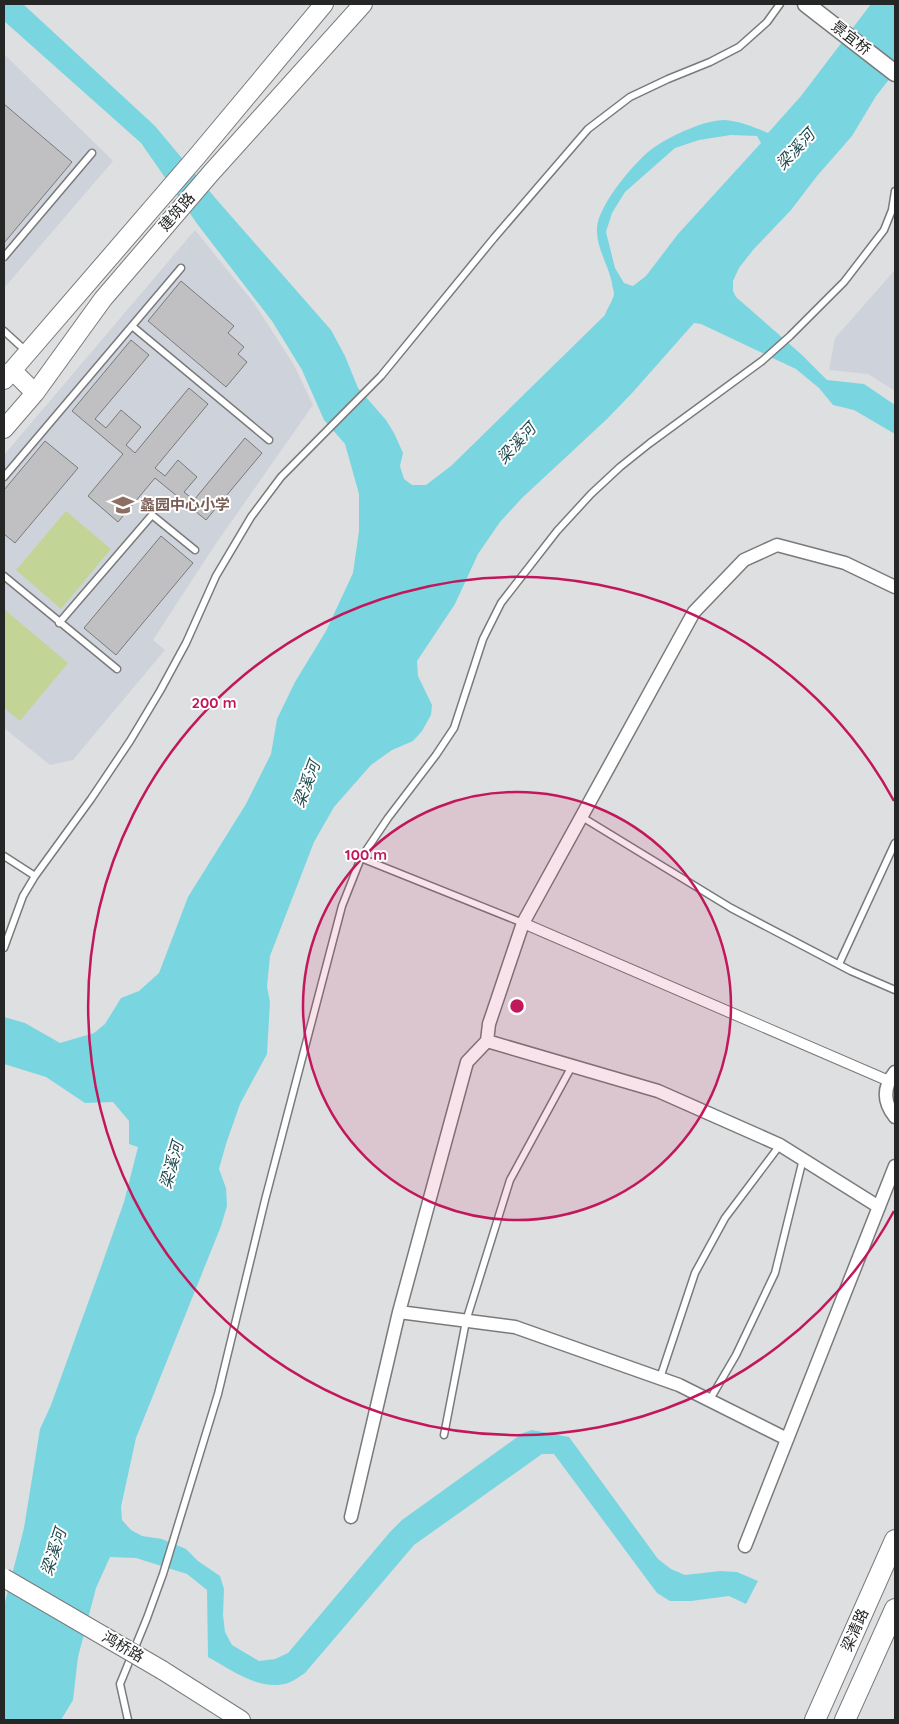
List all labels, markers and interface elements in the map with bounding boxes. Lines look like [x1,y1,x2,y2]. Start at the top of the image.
street label: 景宜桥 [828,16,875,59]
water label: 梁溪河 [771,122,821,173]
street label: 建筑路 [155,188,199,235]
water label: 梁溪河 [492,416,542,467]
school or university icon: 蠡园中心小学 [110,492,136,518]
place label: 蠡园中心小学 [140,495,230,514]
text: 200 m [192,693,237,712]
water label: 梁溪河 [288,755,325,810]
text: 100 m [345,845,387,864]
centre of rings [508,997,526,1015]
water label: 梁溪河 [155,1136,188,1191]
water label: 梁溪河 [36,1523,71,1578]
street label: 梁清路 [837,1605,872,1654]
street label: 鸿桥路 [99,1627,147,1666]

